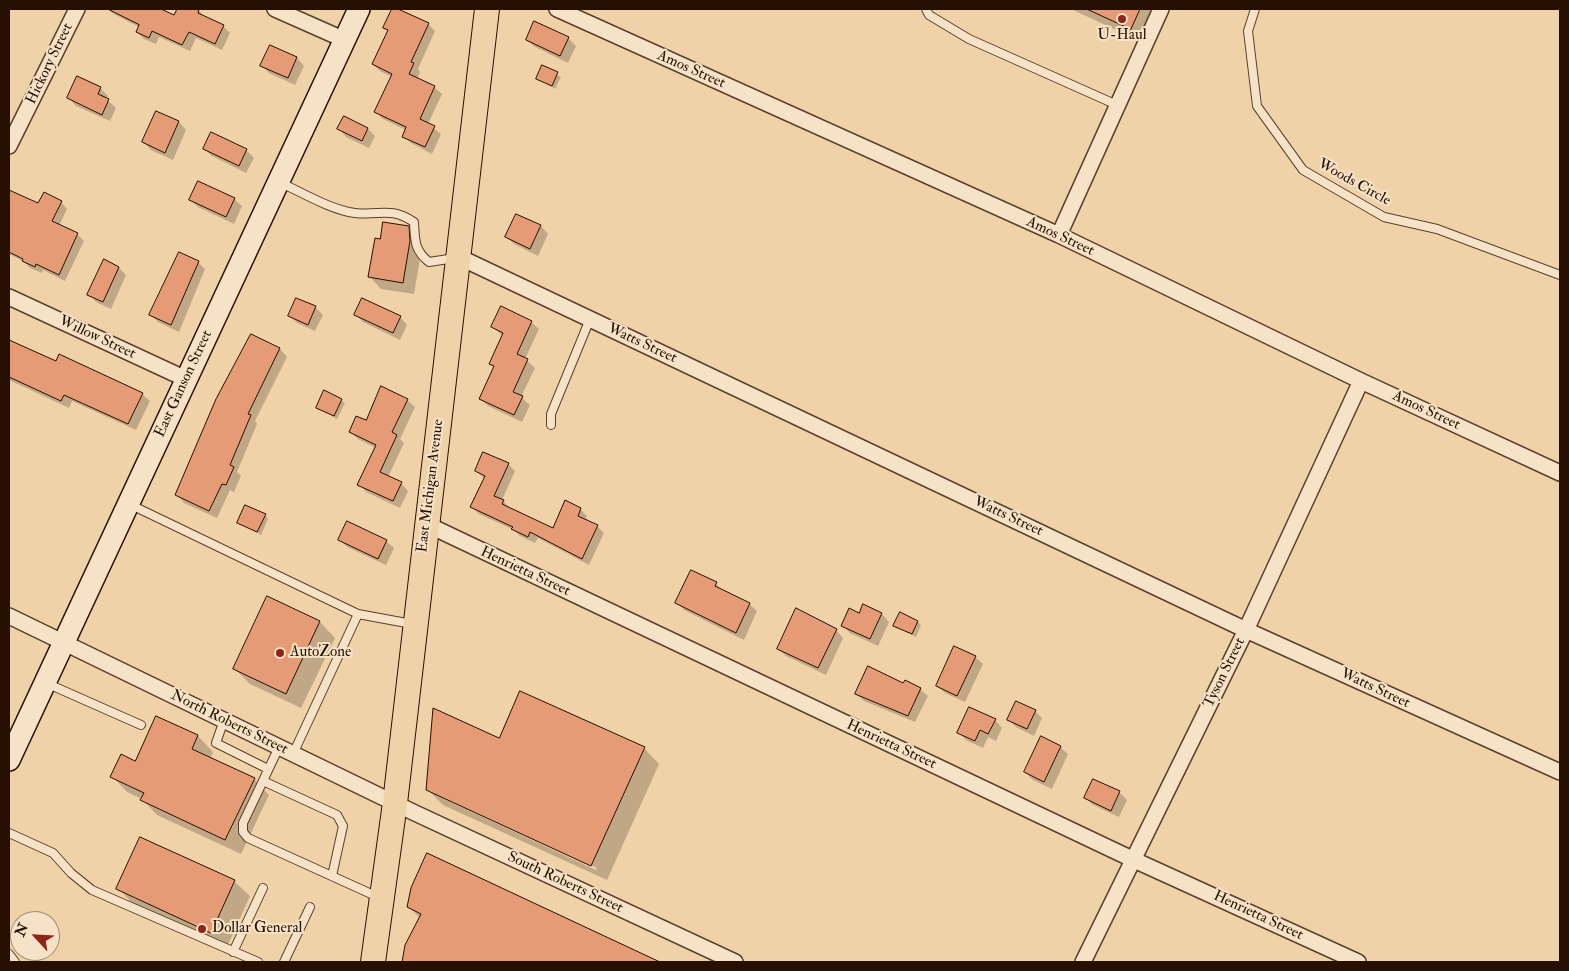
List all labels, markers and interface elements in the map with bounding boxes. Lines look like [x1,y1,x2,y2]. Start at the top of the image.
marker: U-Haul [1116,13,1128,25]
street label: Hickory Street [23,21,77,107]
place label: U-Haul [1098,27,1146,45]
street label: Amos Street [654,47,728,93]
street label: Woods Circle [1314,156,1394,210]
street label: Amos Street [1023,213,1097,261]
street label: Willow Street [56,312,138,364]
street label: Watts Street [605,320,679,368]
street label: East Ganson Street [151,328,217,440]
street label: Amos Street [1389,387,1463,435]
street label: East Michigan Avenue [414,418,448,554]
street label: Watts Street [971,493,1045,541]
street label: Henrietta Street [477,543,573,601]
street label: Tyson Street [1200,635,1250,711]
place label: AutoZone [290,644,351,662]
marker: AutoZone [274,647,286,659]
street label: Watts Street [1338,665,1412,713]
street label: North Roberts Street [167,687,291,759]
street label: Henrietta Street [843,716,939,774]
street label: South Roberts Street [504,848,626,918]
street label: Henrietta Street [1210,887,1306,945]
north arrow [10,911,60,961]
place label: Dollar General [212,920,302,938]
text: N [12,921,32,939]
marker: Dollar General [196,923,208,935]

